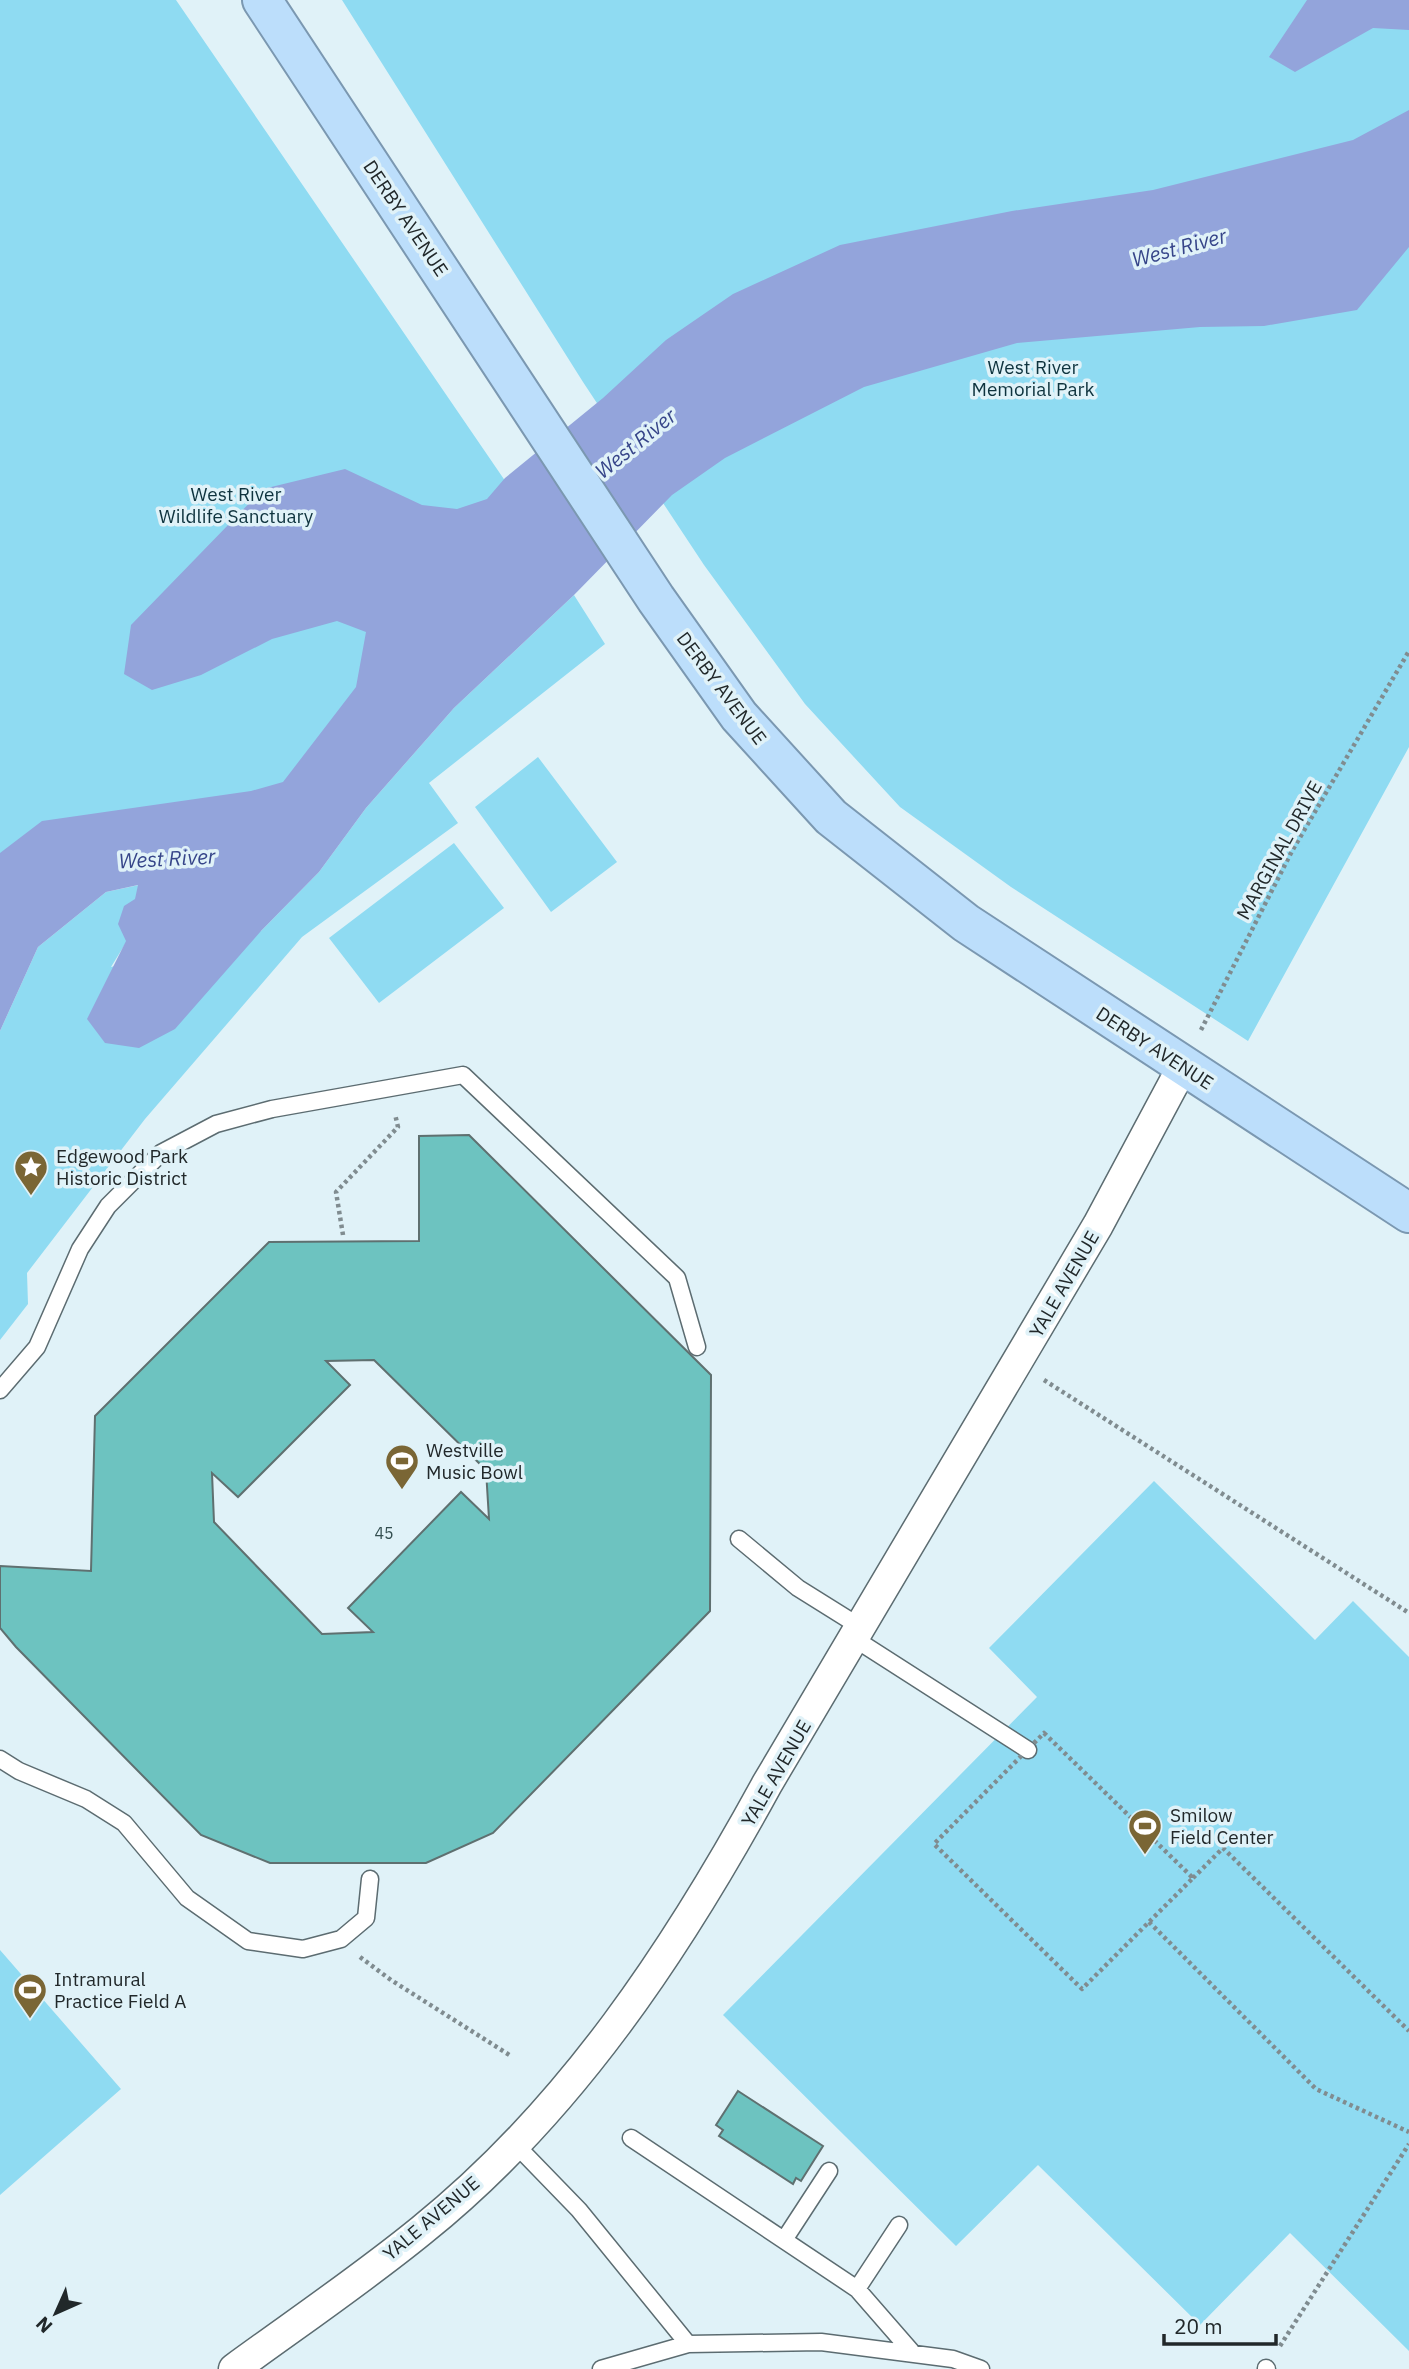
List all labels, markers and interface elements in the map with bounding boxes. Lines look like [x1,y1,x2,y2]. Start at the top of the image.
street label: DERBY AVENUE [358,155,454,281]
water label: West River [1129,221,1231,273]
park label: West River Memorial Park [971,355,1095,401]
water label: West River [589,401,682,484]
park label: West River Wildlife Sanctuary [159,482,314,528]
street label: DERBY AVENUE [672,627,772,749]
street label: MARGINAL DRIVE [1231,776,1327,924]
water label: West River [118,841,217,875]
street label: DERBY AVENUE [1092,1001,1218,1095]
place label: Edgewood Park Historic District [56,1144,188,1190]
place icon: Edgewood Park Historic District [12,1148,50,1197]
street label: YALE AVENUE [1024,1227,1104,1341]
place label: Westville Music Bowl [426,1438,523,1484]
sports icon: Westville Music Bowl [383,1442,421,1491]
house number: 45 [374,1523,394,1543]
street label: YALE AVENUE [736,1716,816,1830]
place label: Smilow Field Center [1170,1803,1274,1849]
sports icon: Smilow Field Center [1126,1807,1164,1856]
place label: Intramural Practice Field A [54,1967,186,2013]
sports icon: Intramural Practice Field A [11,1971,49,2020]
street label: YALE AVENUE [378,2171,484,2265]
north arrow [21,2278,91,2348]
scale bar [1164,2302,1276,2346]
text: N [31,2312,57,2338]
text: 20 m [1174,2312,1223,2340]

